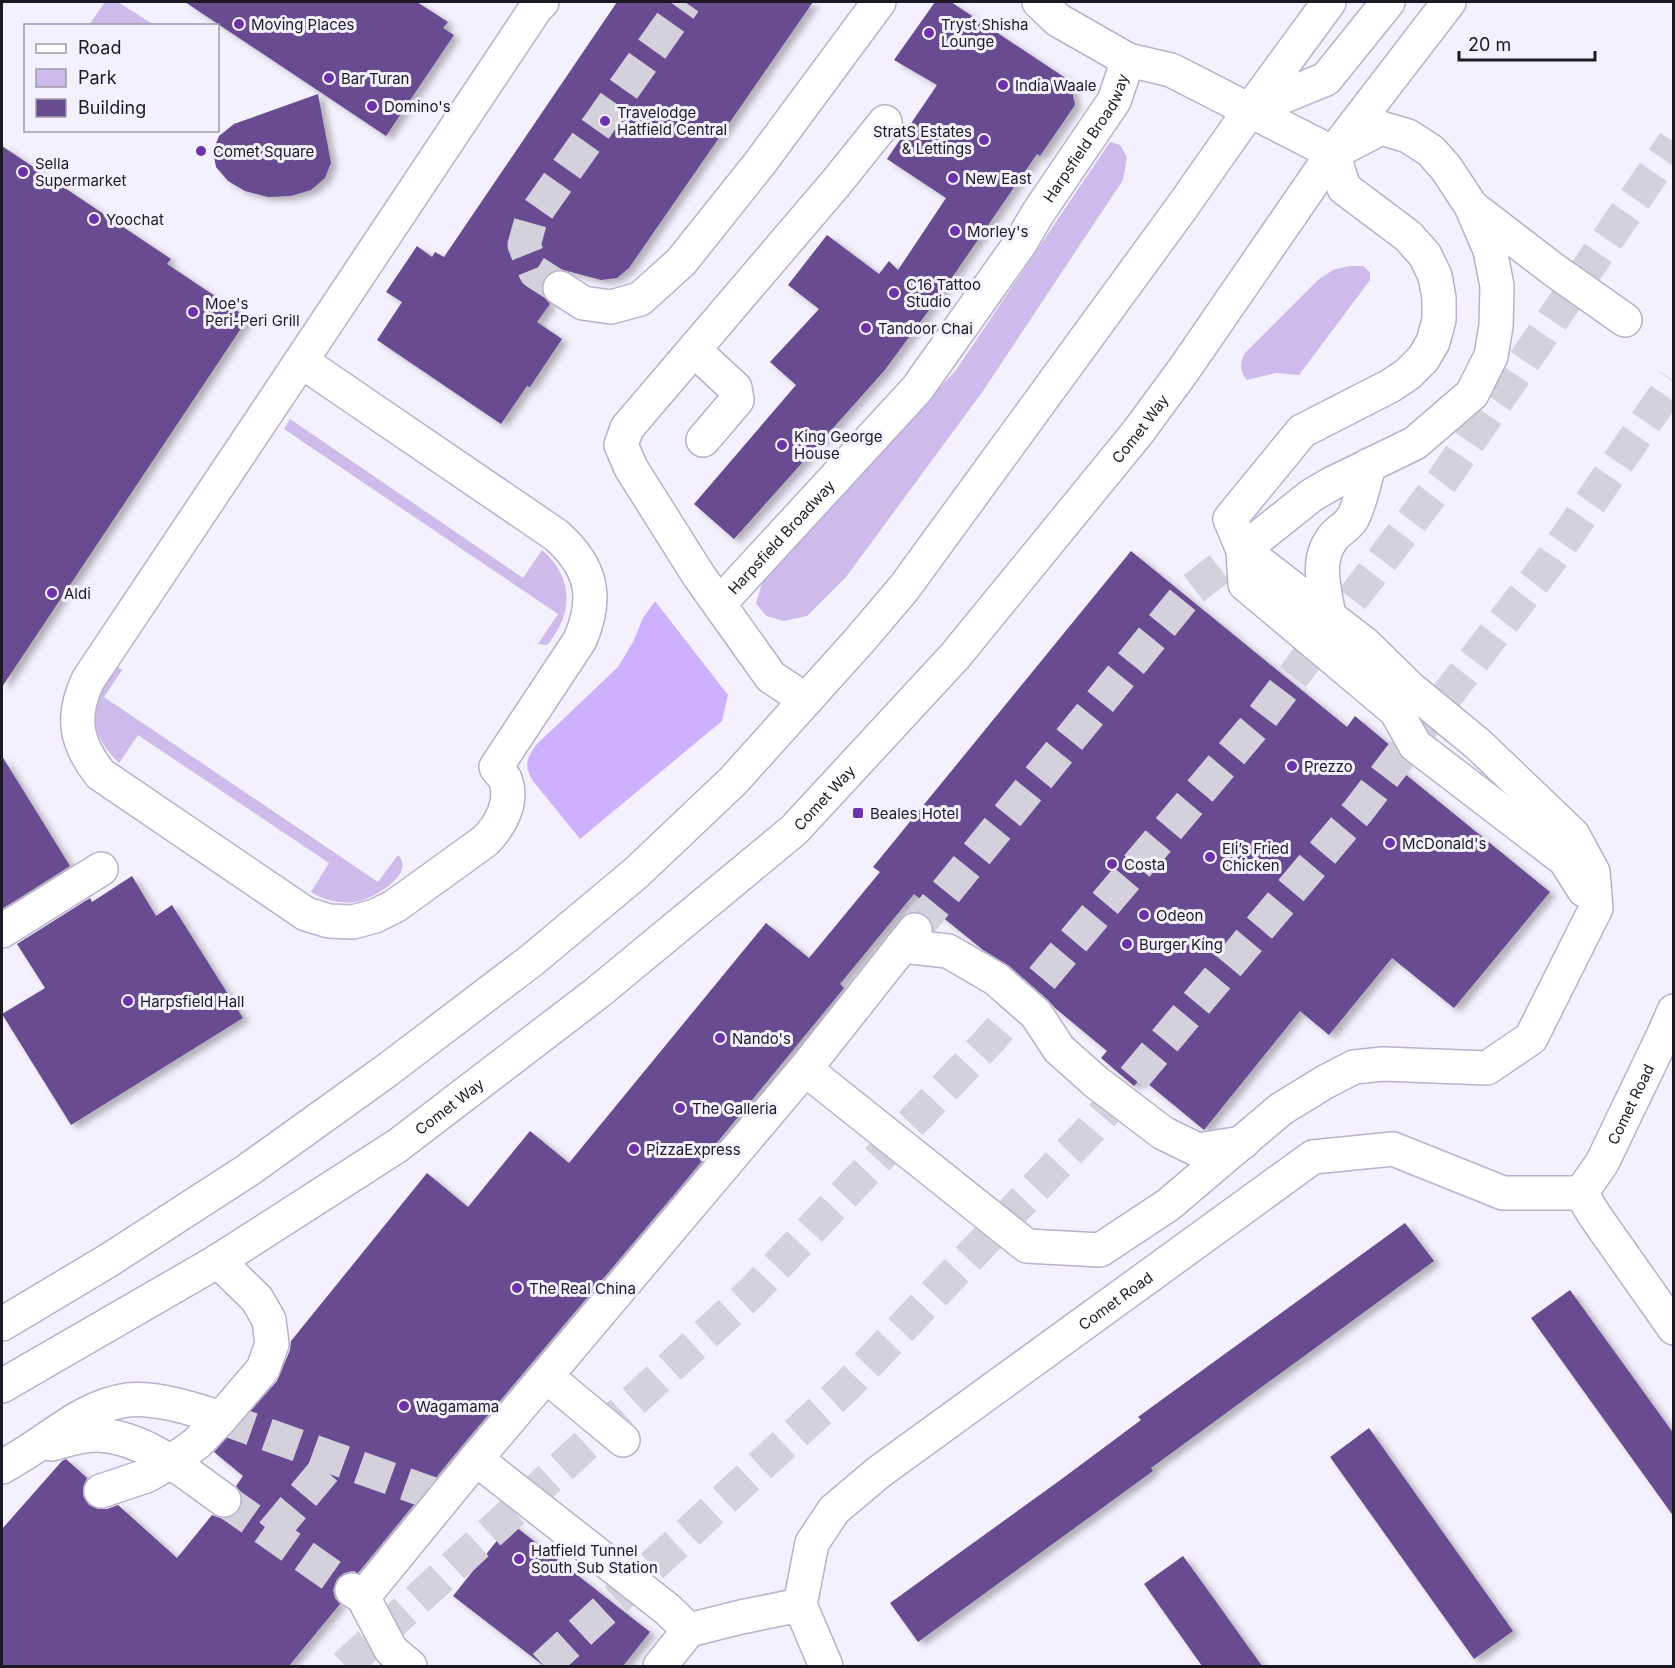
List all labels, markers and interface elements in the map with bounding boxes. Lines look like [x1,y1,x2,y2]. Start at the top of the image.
place label: Moving Places [251,15,355,34]
place label: Tryst Shisha Lounge [941,15,1029,51]
marker: Moving Places [232,17,246,31]
legend [24,24,219,132]
scale bar [1459,24,1596,62]
marker: Tryst Shisha Lounge [922,26,936,40]
text: 20 m [1468,34,1511,55]
text: Road [78,37,121,58]
text: Park [78,67,117,88]
place label: Bar Turan [341,69,409,88]
marker: Bar Turan [322,71,336,85]
street label: Harpsfield Broadway [1039,71,1132,206]
place label: India Waale [1015,76,1097,95]
marker: India Waale [996,78,1010,92]
text: Building [78,97,146,118]
place label: Domino's [384,97,451,116]
marker: Domino's [365,99,379,113]
place label: Travelodge Hatfield Central [617,103,727,139]
marker: Travelodge Hatfield Central [598,114,612,128]
place label: StratS Estates & Lettings [873,122,972,158]
marker: StratS Estates & Lettings [977,133,991,147]
place label: Comet Square [213,142,314,161]
marker: Comet Square [194,144,208,158]
place label: Sella Supermarket [35,154,126,190]
marker: Sella Supermarket [16,165,30,179]
place label: New East [965,169,1032,188]
marker: New East [946,171,960,185]
place label: Yoochat [106,210,164,229]
marker: Yoochat [87,212,101,226]
place label: Morley's [967,222,1028,241]
marker: Morley's [948,224,962,238]
place label: C16 Tattoo Studio [906,275,981,311]
marker: C16 Tattoo Studio [887,286,901,300]
place label: Moe's Peri-Peri Grill [205,294,300,330]
marker: Moe's Peri-Peri Grill [186,305,200,319]
place label: Tandoor Chai [878,319,973,338]
marker: Tandoor Chai [859,321,873,335]
street label: Comet Way [1107,390,1172,467]
place label: King George House [794,427,883,463]
marker: King George House [775,438,789,452]
street label: Harpsfield Broadway [724,475,839,598]
place label: Aldi [64,584,91,603]
marker: Aldi [45,586,59,600]
place label: Prezzo [1304,757,1353,776]
marker: Prezzo [1285,759,1299,773]
street label: Comet Way [789,761,859,834]
place label: Beales Hotel [870,804,959,823]
marker: Beales Hotel [851,806,865,820]
place label: McDonald's [1402,834,1487,853]
marker: McDonald's [1383,836,1397,850]
place label: Eli’s Fried Chicken [1222,839,1289,875]
marker: Eli’s Fried Chicken [1203,850,1217,864]
place label: Costa [1124,855,1165,874]
marker: Costa [1105,857,1119,871]
place label: Odeon [1156,906,1203,925]
marker: Odeon [1137,908,1151,922]
place label: Burger King [1139,935,1223,954]
marker: Burger King [1120,937,1134,951]
place label: Harpsfield Hall [140,992,244,1011]
marker: Harpsfield Hall [121,994,135,1008]
place label: Nando's [732,1029,791,1048]
marker: Nando's [713,1031,727,1045]
street label: Comet Road [1603,1061,1658,1148]
street label: Comet Way [411,1073,488,1138]
place label: The Galleria [692,1099,777,1118]
marker: The Galleria [673,1101,687,1115]
place label: PizzaExpress [646,1140,741,1159]
marker: PizzaExpress [627,1142,641,1156]
street label: Comet Road [1074,1267,1156,1334]
place label: The Real China [529,1279,636,1298]
marker: The Real China [510,1281,524,1295]
place label: Wagamama [416,1397,499,1416]
marker: Wagamama [397,1399,411,1413]
place label: Hatfield Tunnel South Sub Station [531,1541,658,1577]
marker: Hatfield Tunnel South Sub Station [512,1552,526,1566]

